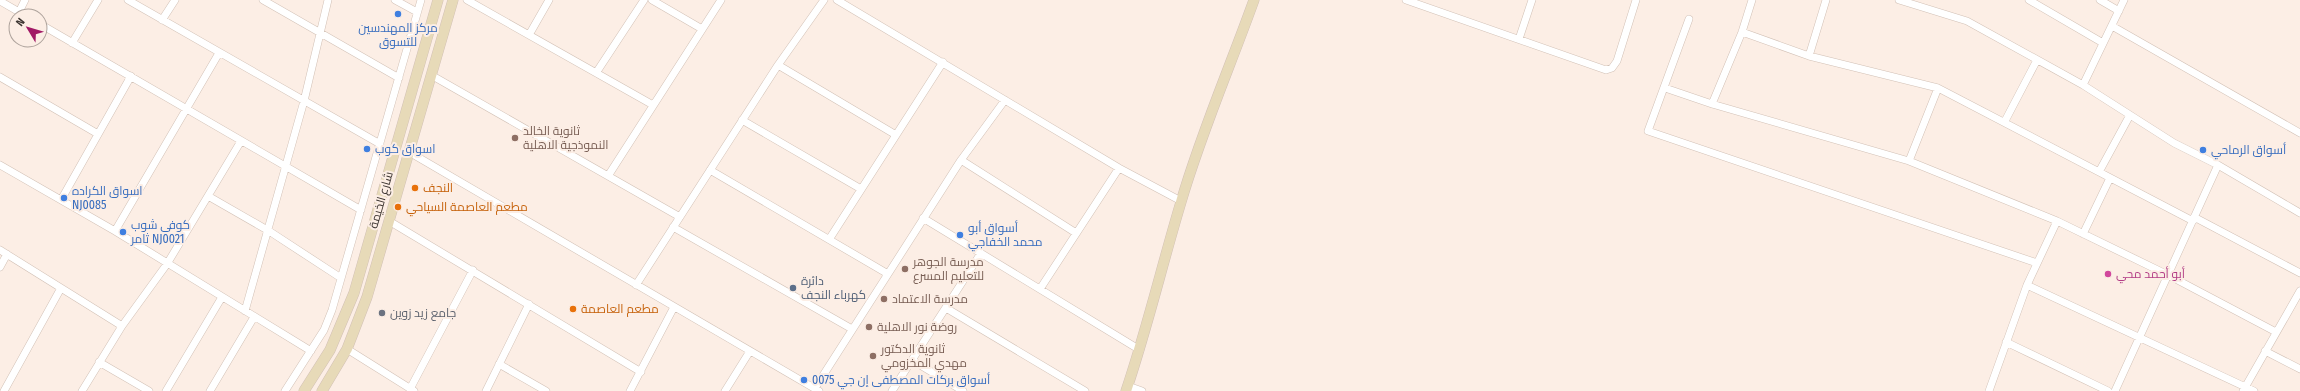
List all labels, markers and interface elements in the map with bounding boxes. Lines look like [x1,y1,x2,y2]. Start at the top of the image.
north arrow [8,8,48,48]
marker: مركز المهندسين للتسوق [393,9,403,19]
text: N [13,16,28,29]
place label: مركز المهندسين للتسوق [358,21,438,49]
place label: ثانوية الخالد النموذجية الاهلية [523,124,609,152]
marker: ثانوية الخالد النموذجية الاهلية [510,133,520,143]
place label: اسواق كوب [375,142,435,156]
place label: أسواق الرماحي [2211,142,2286,160]
marker: اسواق كوب [362,144,372,154]
marker: أسواق الرماحي [2198,145,2208,155]
street label: شارع الخيمة [366,170,397,230]
place label: النجف [423,181,453,195]
marker: النجف [410,183,420,193]
place label: اسواق الكراده NJ0085 [72,184,143,212]
marker: اسواق الكراده NJ0085 [59,193,69,203]
place label: مطعم العاصمة السياحي [406,200,528,217]
marker: مطعم العاصمة السياحي [393,202,403,212]
place label: كوفي شوب ثامر NJ0021 [130,218,190,246]
place label: أسواق أبو محمد الخفاجي [968,220,1043,252]
marker: كوفي شوب ثامر NJ0021 [118,227,128,237]
marker: أسواق أبو محمد الخفاجي [955,230,965,240]
place label: مدرسة الجوهر للتعليم المسرع [912,255,984,284]
marker: مدرسة الجوهر للتعليم المسرع [900,264,910,274]
place label: أبو أحمد محي [2116,266,2185,284]
marker: أبو أحمد محي [2103,269,2113,279]
place label: دائرة كهرباء النجف [801,274,866,302]
marker: دائرة كهرباء النجف [788,283,798,293]
place label: مدرسة الاعتماد [892,292,968,306]
marker: مدرسة الاعتماد [879,294,889,304]
place label: مطعم العاصمة [581,302,659,317]
marker: مطعم العاصمة [568,304,578,314]
place label: جامع زيد زوين [390,306,456,321]
marker: جامع زيد زوين [377,308,387,318]
place label: روضة نور الاهلية [877,320,957,334]
marker: روضة نور الاهلية [864,322,874,332]
place label: ثانوية الدكتور مهدي المخزومي [880,342,967,373]
marker: ثانوية الدكتور مهدي المخزومي [868,351,878,361]
place label: أسواق بركات المصطفی إن جي 0075 [812,372,990,390]
marker: أسواق بركات المصطفی إن جي 0075 [799,375,809,385]

